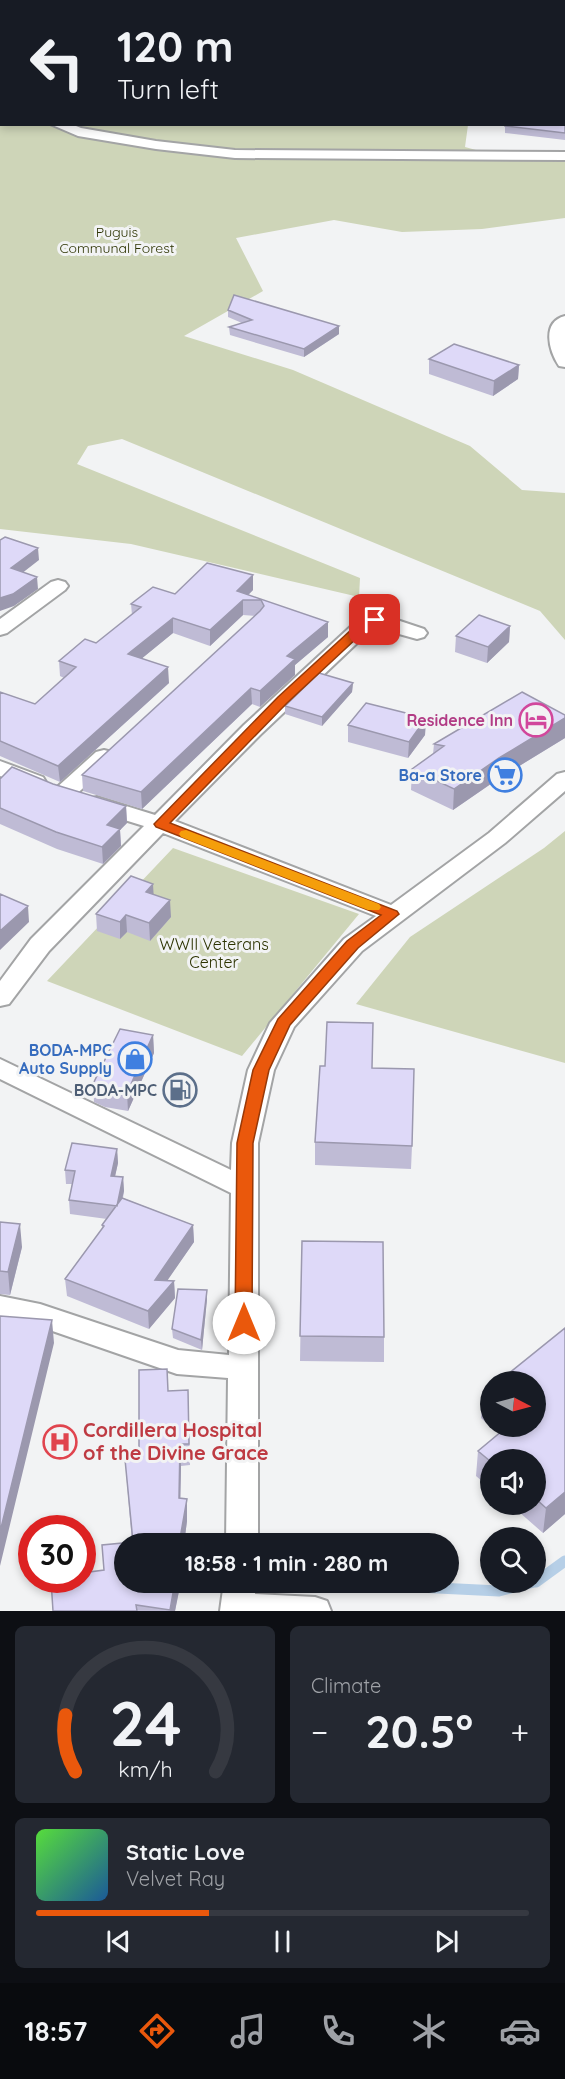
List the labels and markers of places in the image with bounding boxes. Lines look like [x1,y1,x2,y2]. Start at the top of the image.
pin [349,594,400,645]
hotel icon: Residence Inn [518,702,554,738]
place label: Residence Inn [406,710,513,730]
supermarket icon: Ba-a Store [487,757,523,793]
place label: Ba-a Store [399,765,482,785]
place label: BODA-MPC Auto Supply [19,1040,112,1078]
shop icon: BODA-MPC Auto Supply [117,1041,153,1077]
fuel station icon: BODA-MPC [162,1072,198,1108]
place label: BODA-MPC [74,1080,157,1100]
place label: Cordillera Hospital of the Divine Grace [83,1417,269,1465]
hospital icon: Cordillera Hospital of the Divine Grace [42,1424,78,1460]

